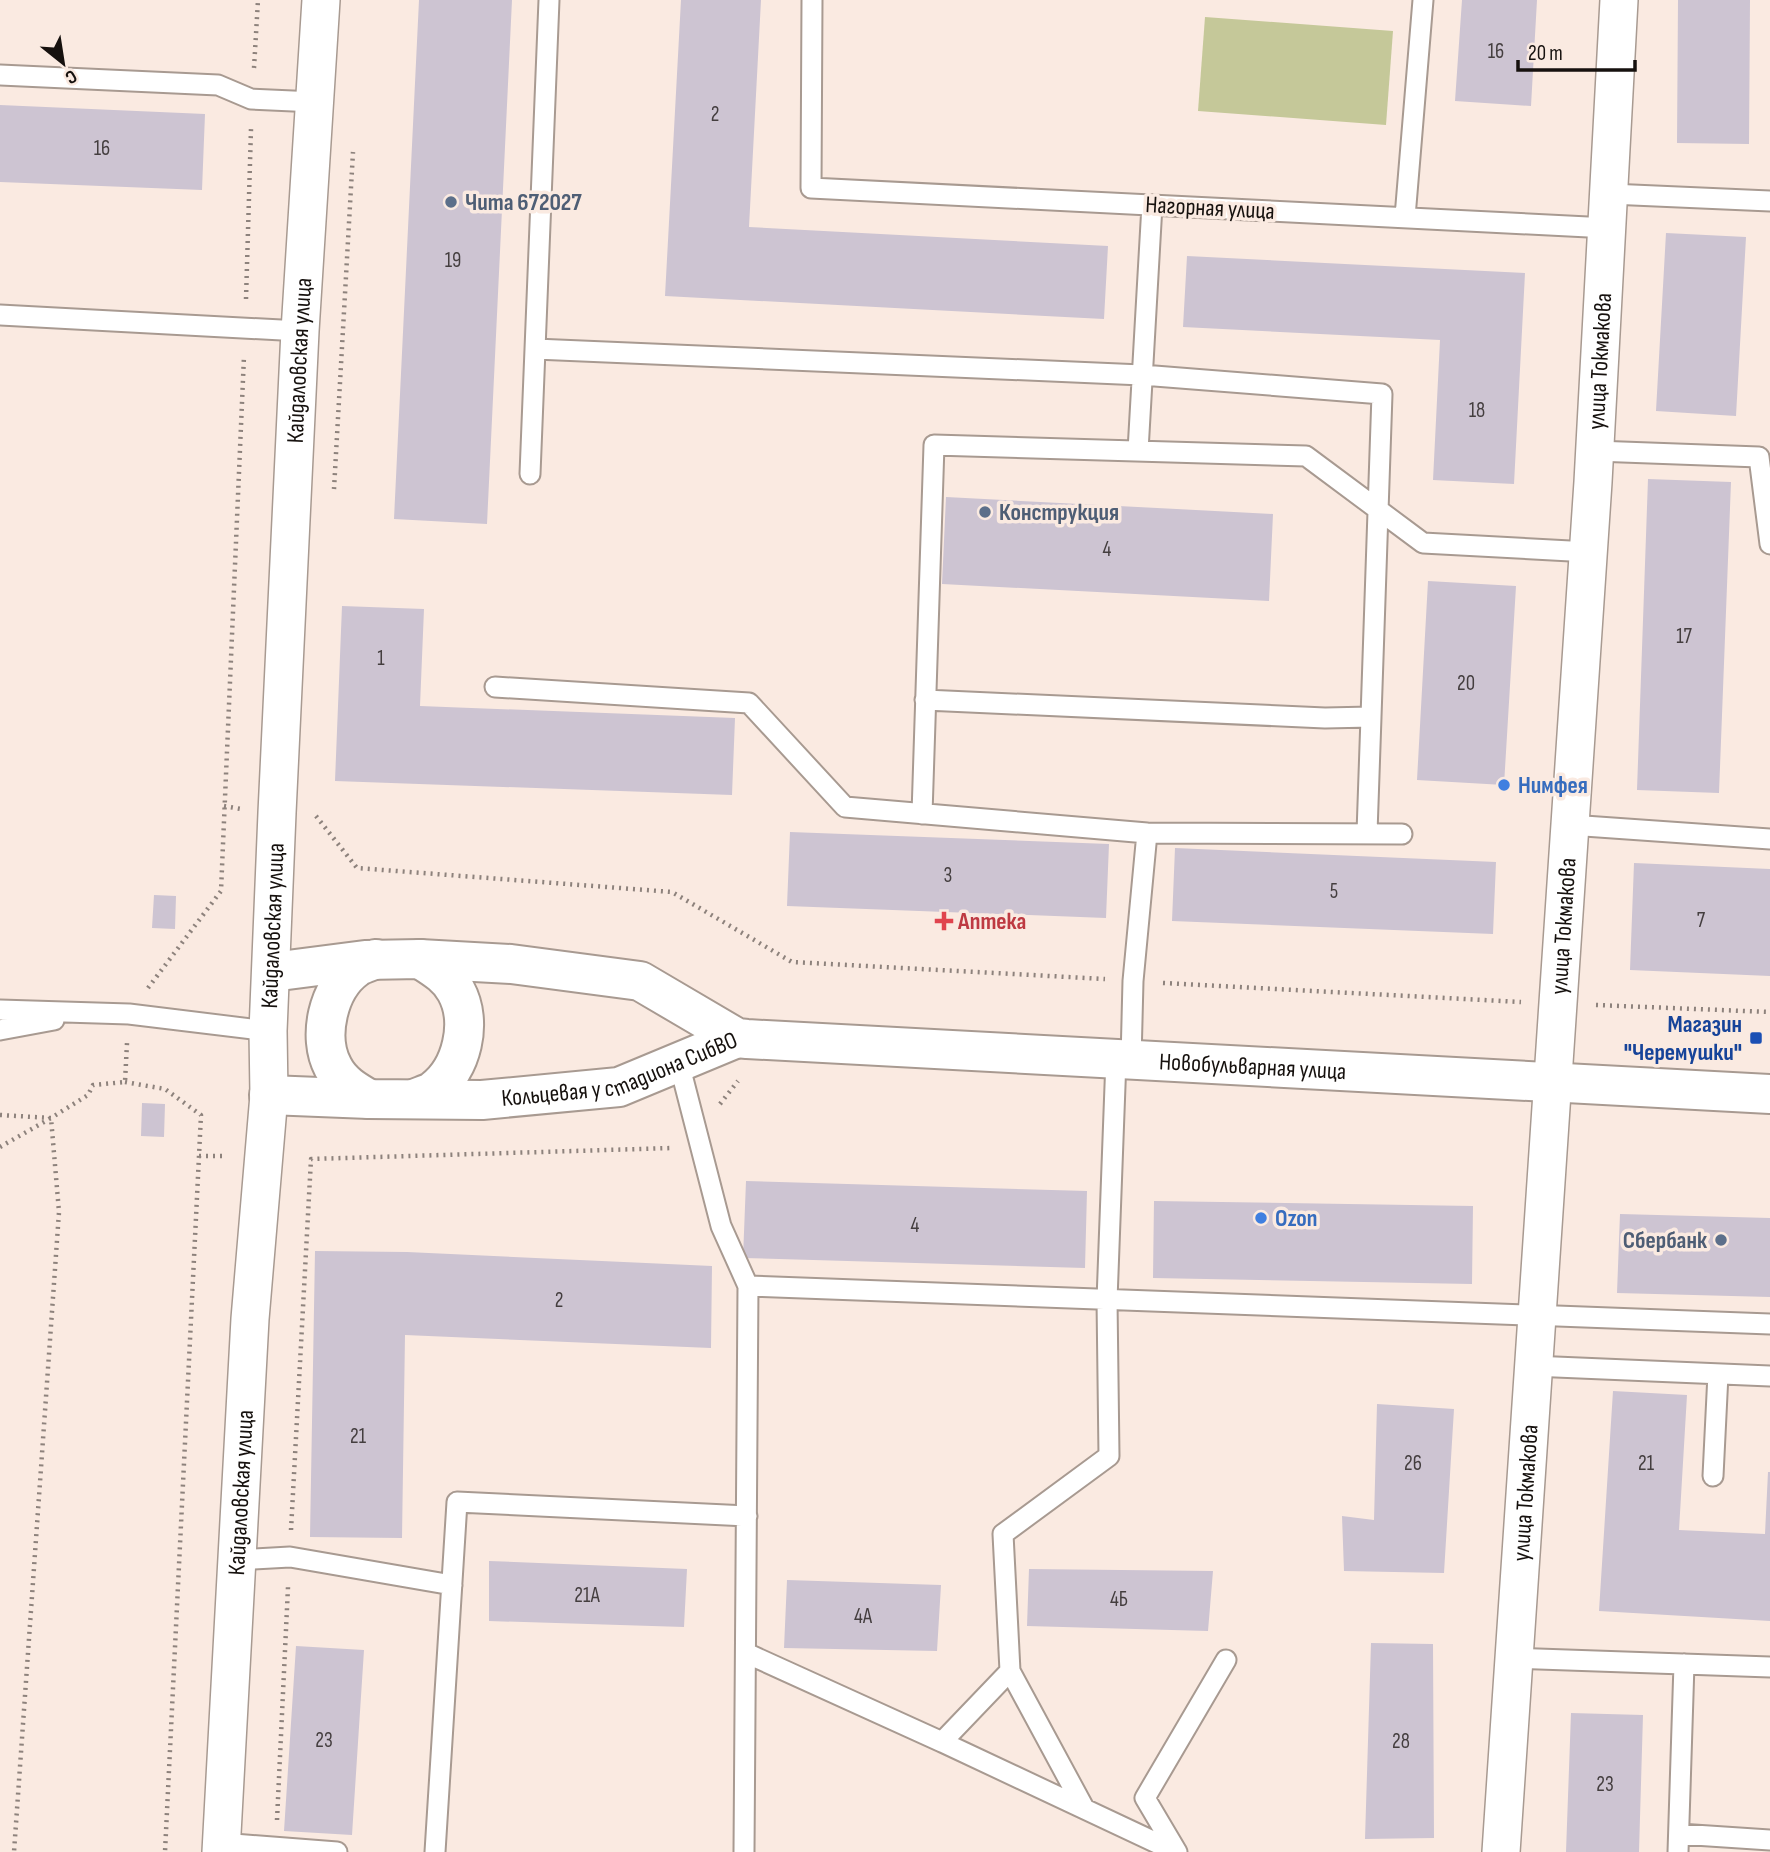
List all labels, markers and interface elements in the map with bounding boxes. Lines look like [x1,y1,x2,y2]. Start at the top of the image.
north arrow [28,28,98,98]
scale bar [1518,28,1635,72]
house number: 16 [1488,39,1504,64]
text: 20 m [1528,41,1563,66]
text: С [61,64,81,89]
house number: 2 [711,102,719,127]
house number: 16 [94,136,110,161]
place label: Чита 672027 [465,188,582,217]
street label: Нагорная улица [1145,190,1275,226]
marker: Чита 672027 [443,194,459,210]
house number: 19 [445,248,461,273]
street label: Кайдаловская улица [280,277,318,444]
street label: улица Токмакова [1581,292,1618,430]
house number: 18 [1469,398,1485,423]
place label: Конструкция [999,498,1119,527]
marker: Конструкция [977,504,993,520]
house number: 4 [1103,537,1112,562]
house number: 17 [1676,624,1692,649]
house number: 1 [377,646,385,671]
house number: 20 [1457,671,1475,696]
place label: Нимфея [1518,771,1588,800]
marker: Нимфея [1496,777,1512,793]
street label: Кайдаловская улица [254,842,290,1009]
street label: улица Токмакова [1544,857,1582,995]
house number: 3 [944,863,952,888]
house number: 5 [1330,879,1338,904]
place label: Аптека [957,907,1026,936]
house number: 7 [1697,908,1706,933]
marker: Аптека [936,913,952,929]
place label: Магазин "Черемушки" [1624,1010,1742,1067]
street label: Кольцевая у стадиона СибВО [500,1025,742,1113]
marker: Магазин "Черемушки" [1748,1030,1764,1046]
street label: Новобульварная улица [1158,1047,1347,1086]
place label: Ozon [1275,1204,1318,1233]
marker: Ozon [1253,1210,1269,1226]
house number: 4 [911,1213,920,1238]
place label: Сбербанк [1623,1226,1708,1255]
marker: Сбербанк [1713,1232,1729,1248]
house number: 2 [555,1288,563,1313]
street label: Кайдаловская улица [222,1409,260,1576]
house number: 21 [350,1424,367,1449]
street label: улица Токмакова [1506,1424,1544,1562]
house number: 26 [1404,1451,1422,1476]
house number: 21 [1638,1451,1655,1476]
house number: 21А [574,1583,601,1608]
house number: 4Б [1110,1587,1128,1612]
house number: 4А [854,1604,873,1629]
house number: 23 [315,1728,333,1753]
house number: 28 [1392,1729,1410,1754]
house number: 23 [1596,1772,1614,1797]

